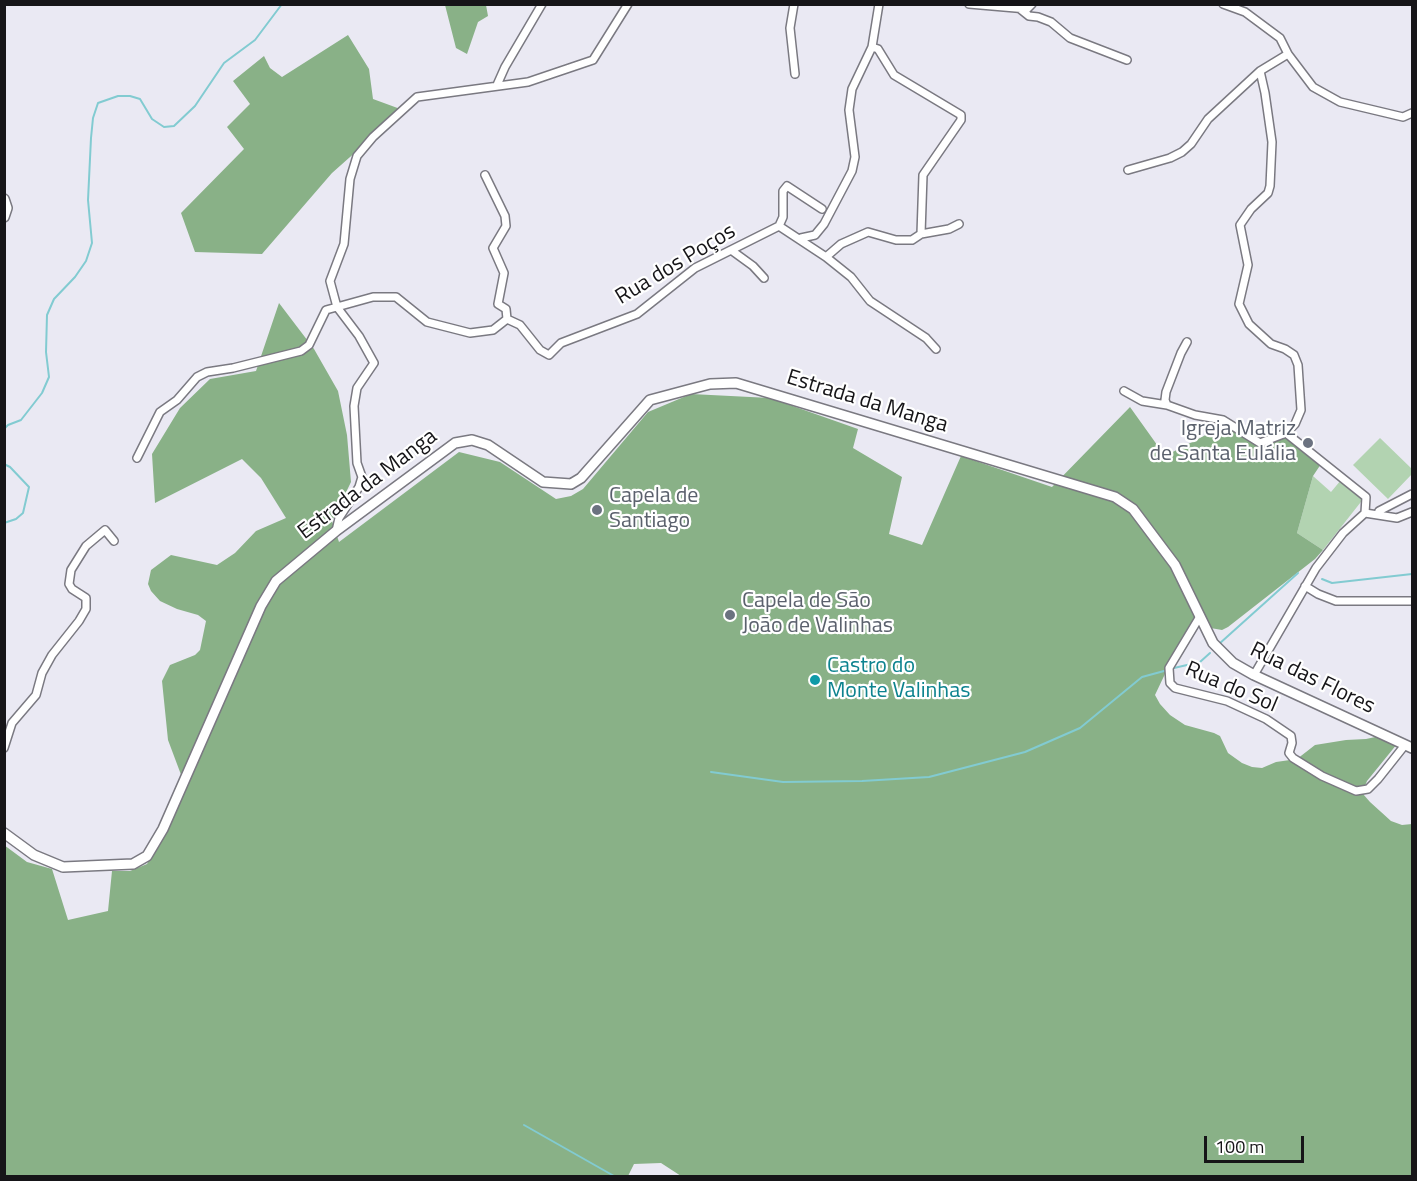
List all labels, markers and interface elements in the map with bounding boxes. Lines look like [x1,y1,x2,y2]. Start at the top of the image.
street label: Rua dos Poços [611,219,741,311]
street label: Estrada da Manga [783,365,951,439]
place label: Igreja Matriz de Santa Eulália [1149,417,1296,469]
street label: Estrada da Manga [293,424,443,546]
marker: Igreja Matriz de Santa Eulália [1301,436,1315,450]
place label: Capela de Santiago [609,484,698,536]
marker: Capela de Santiago [590,503,604,517]
place label: Capela de São João de Valinhas [742,589,893,640]
marker: Capela de São João de Valinhas [723,608,737,622]
street label: Rua das Flores [1245,637,1379,721]
place label: Castro do Monte Valinhas [827,654,970,706]
street label: Rua do Sol [1181,657,1281,719]
marker: Castro do Monte Valinhas [808,673,822,687]
scale bar [1207,1124,1308,1162]
text: 100 m [1215,1133,1264,1160]

